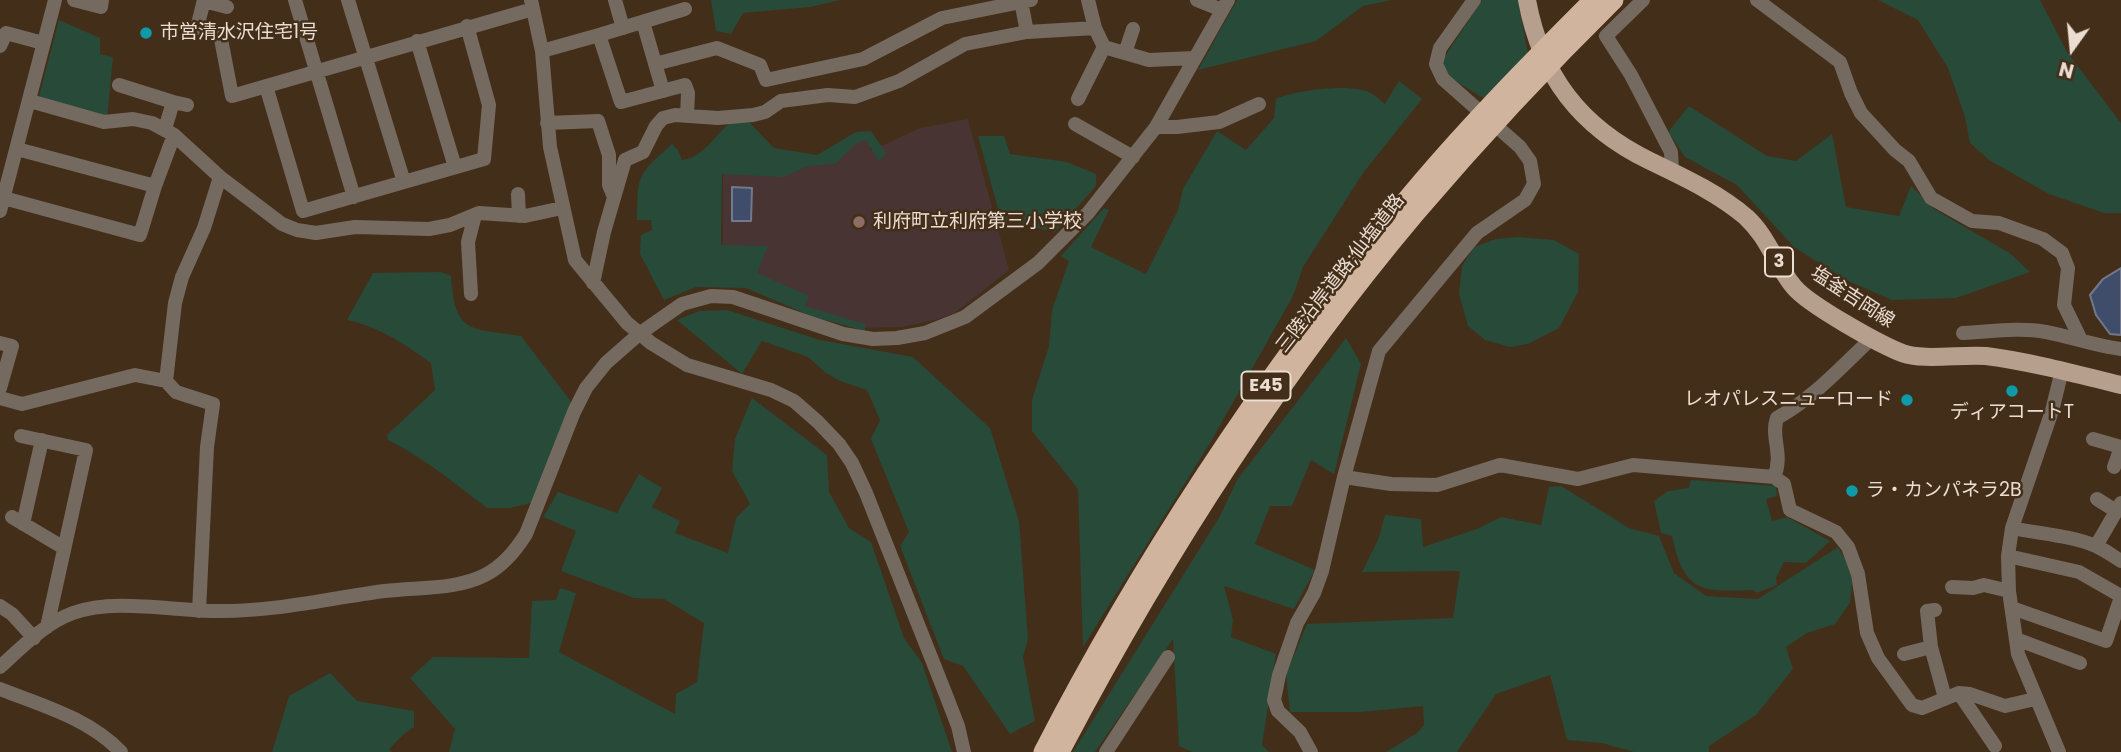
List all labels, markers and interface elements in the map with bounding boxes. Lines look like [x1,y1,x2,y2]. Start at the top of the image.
north arrow [2037,14,2107,84]
place label: 市営清水沢住宅1号 [160,22,318,44]
marker: 市営清水沢住宅1号 [138,25,154,41]
text: N [2056,55,2077,85]
street label: 三陸沿岸道路;仙塩道路 [1272,190,1410,358]
place label: 利府町立利府第三小学校 [873,211,1082,233]
marker: 利府町立利府第三小学校 [851,214,867,230]
road number: 3 [1765,248,1793,276]
street label: 塩釜吉岡線 [1806,263,1898,333]
road number: E45 [1242,372,1290,400]
marker: ディアコートT [2004,383,2020,399]
place label: レオパレスニューロード [1684,389,1893,411]
marker: レオパレスニューロード [1899,392,1915,408]
place label: ディアコートT [1950,402,2074,424]
place label: ラ・カンパネラ2B [1866,480,2022,502]
marker: ラ・カンパネラ2B [1844,483,1860,499]

